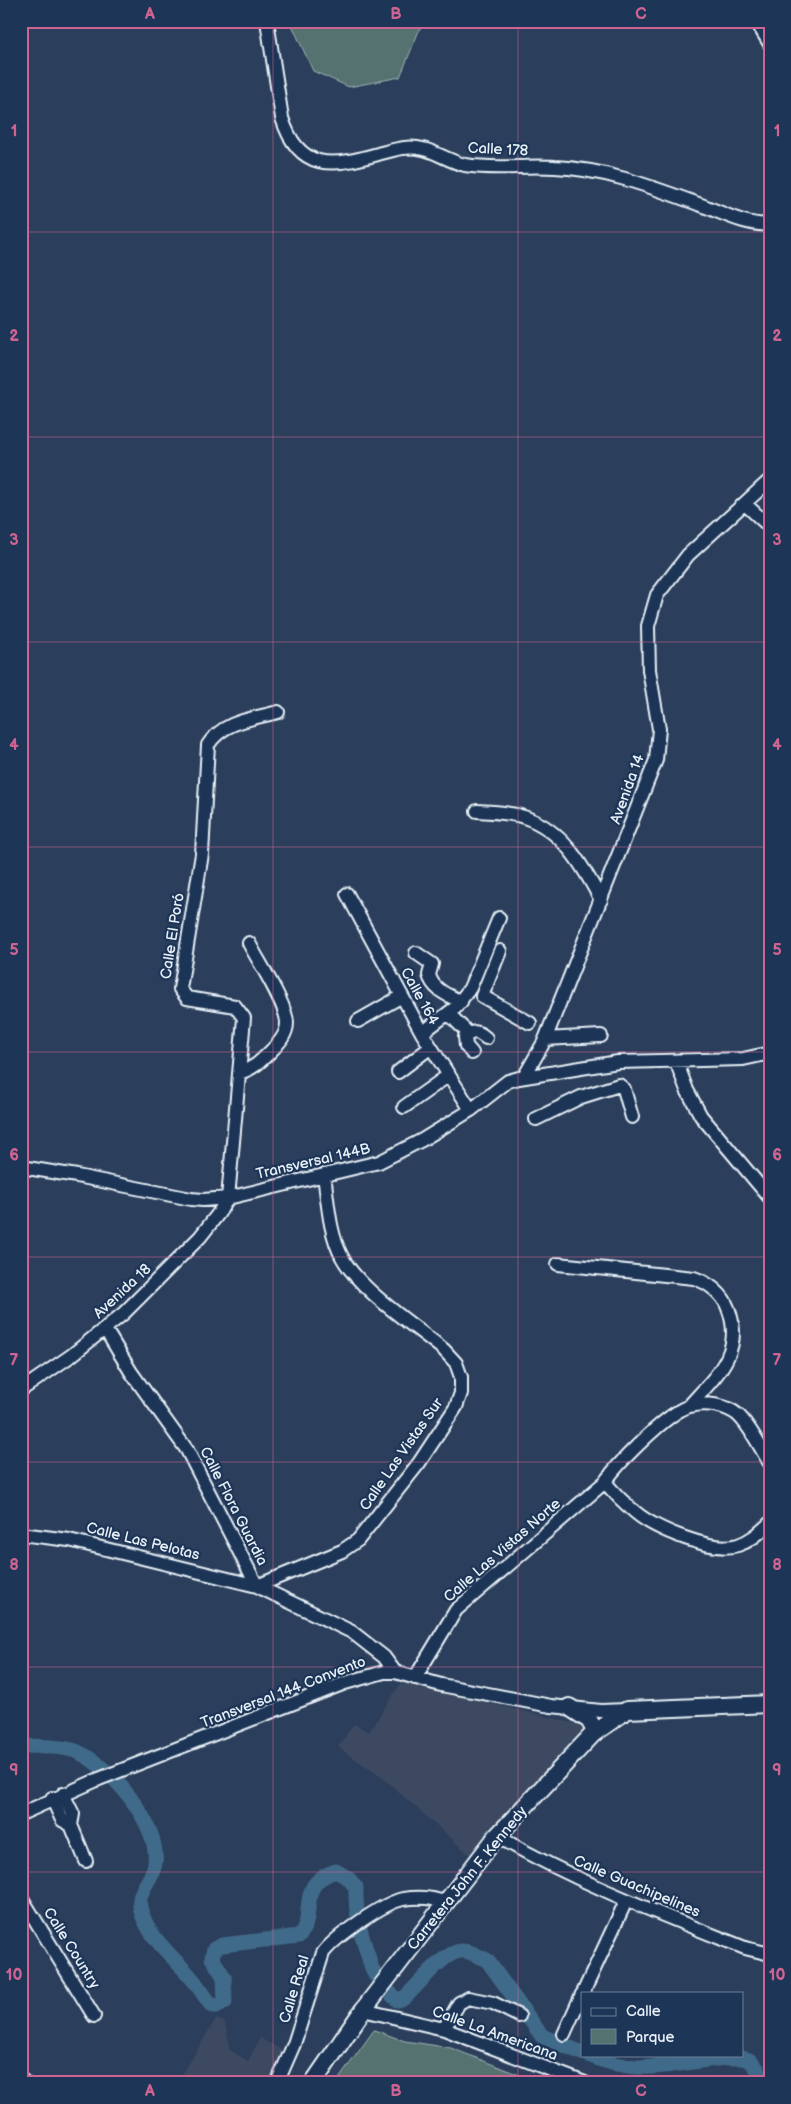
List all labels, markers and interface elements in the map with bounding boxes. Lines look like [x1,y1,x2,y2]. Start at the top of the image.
text: A [144,5,155,24]
text: B [390,5,402,24]
text: C [635,5,647,24]
text: 1 [11,122,17,141]
text: 1 [774,122,780,141]
street label: Calle 178 [467,138,529,161]
text: 2 [9,327,19,346]
text: 2 [772,327,782,346]
text: 3 [9,531,19,550]
text: 3 [772,531,782,550]
text: 4 [9,736,19,755]
text: 4 [772,736,782,755]
street label: Avenida 14 [606,752,649,827]
street label: Calle El Poró [156,892,189,981]
text: 5 [9,941,19,960]
text: 5 [772,941,782,960]
street label: Calle 164 [396,964,443,1028]
street label: Transversal 144B [254,1139,372,1184]
text: 6 [9,1146,19,1165]
text: 6 [772,1146,782,1165]
street label: Avenida 18 [89,1260,155,1323]
text: 7 [10,1351,19,1370]
text: 7 [773,1351,782,1370]
street label: Calle Las Vistas Sur [355,1394,448,1514]
street label: Calle Flora Guardia [195,1444,272,1569]
street label: Calle Las Vistas Norte [440,1494,565,1606]
street label: Calle Las Pelotas [84,1518,202,1565]
text: 8 [9,1556,19,1575]
text: 8 [772,1556,782,1575]
street label: Transversal 144 Convento [198,1652,368,1733]
text: 9 [9,1761,19,1780]
text: 9 [772,1761,782,1780]
street label: Carretera John F. Kennedy [403,1802,531,1954]
street label: Calle Guachipelines [571,1851,704,1922]
street label: Calle Country [39,1904,104,1993]
street label: Calle Real [275,1953,314,2025]
text: 10 [6,1966,22,1985]
text: 10 [769,1966,785,1985]
legend [581,1992,744,2056]
street label: Calle La Americana [429,2002,560,2065]
text: Calle [626,2002,661,2021]
text: Parque [626,2028,675,2047]
text: A [144,2082,155,2101]
text: B [390,2082,402,2101]
text: C [635,2082,647,2101]

